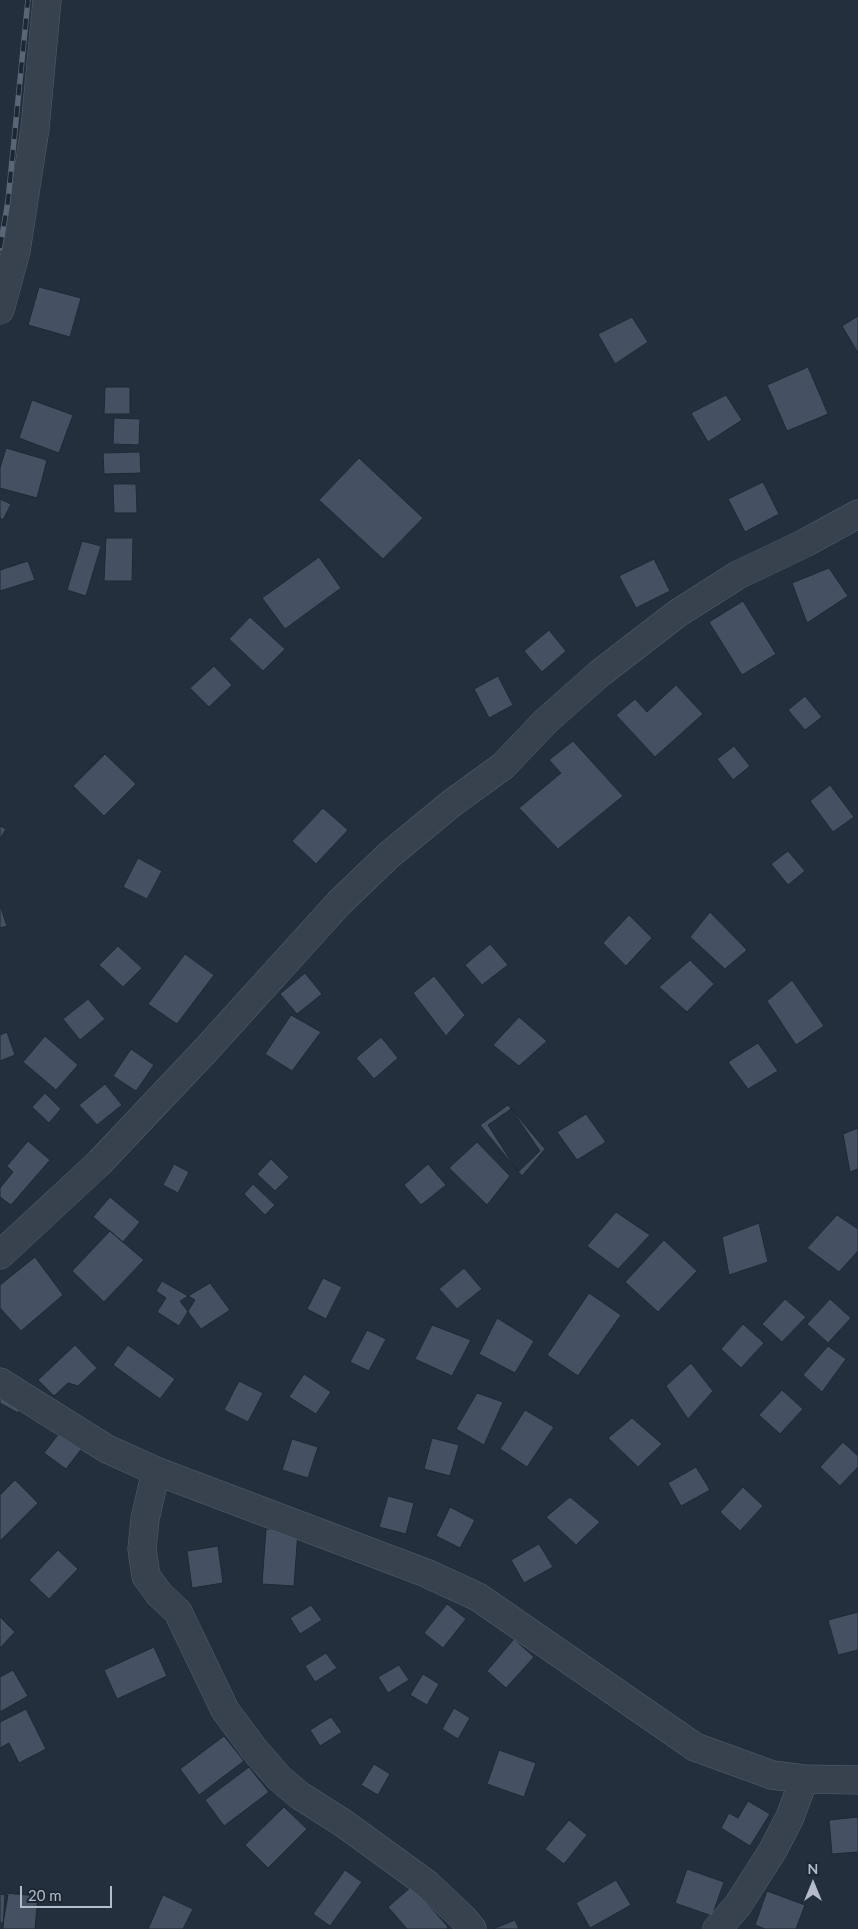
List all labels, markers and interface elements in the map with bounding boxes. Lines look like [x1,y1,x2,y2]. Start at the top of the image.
north arrow [788,1859,838,1909]
text: N [808,1860,818,1877]
scale bar [22,1876,115,1908]
text: 20 m [28,1886,62,1904]

